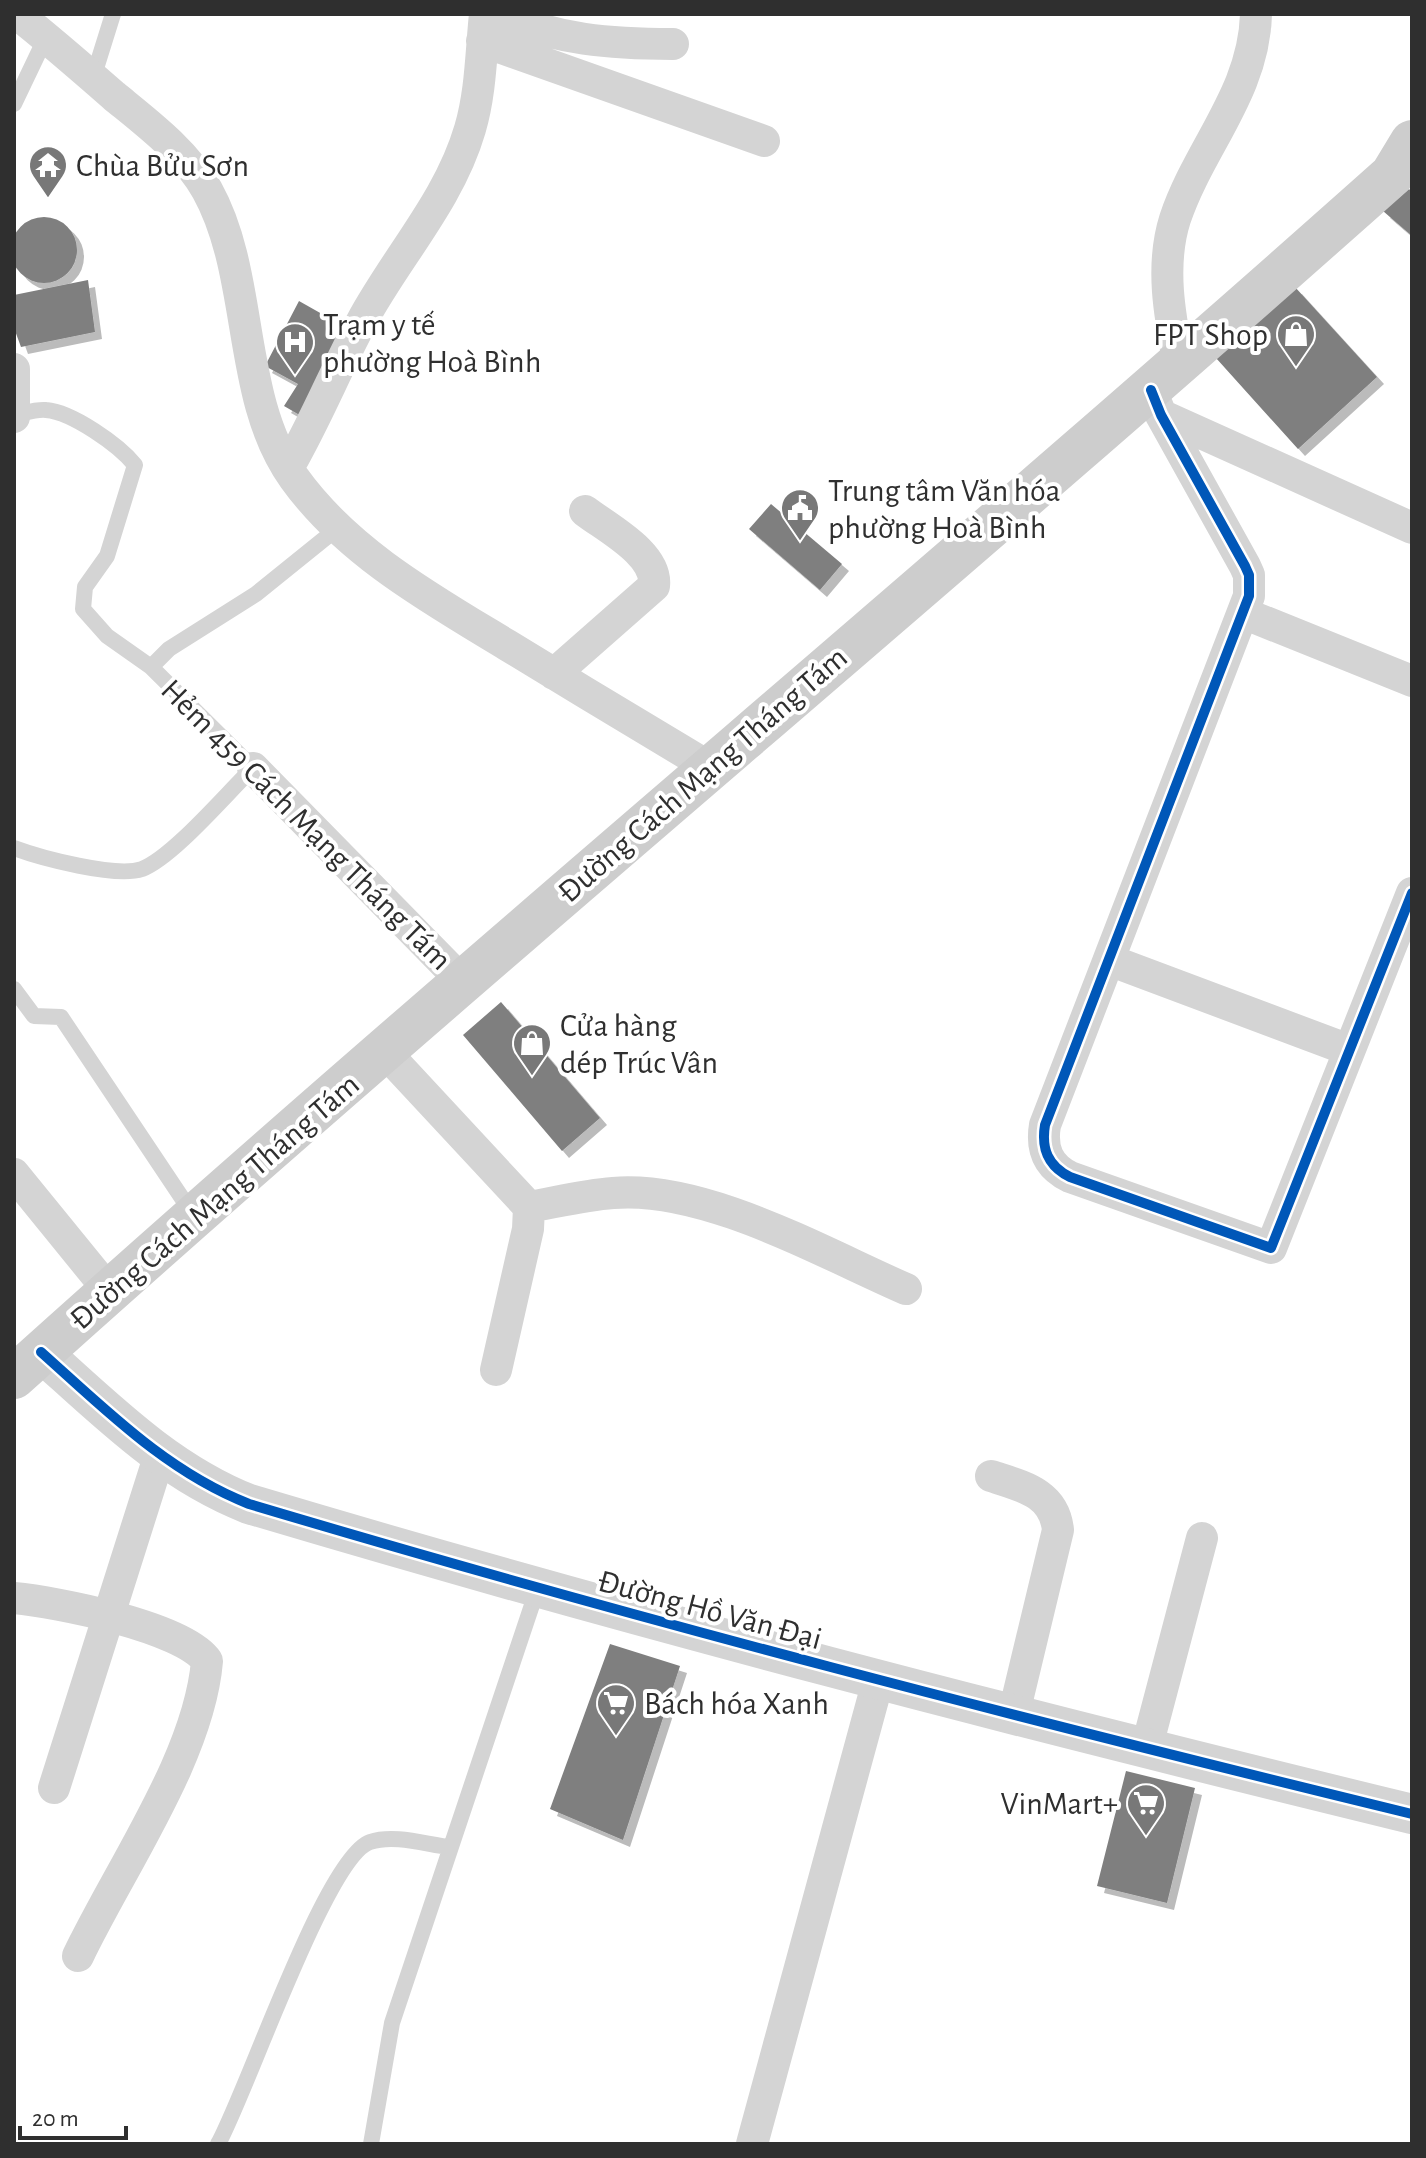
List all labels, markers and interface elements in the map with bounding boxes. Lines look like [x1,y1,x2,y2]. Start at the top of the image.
temple icon: Chùa Bửu Sơn [27,144,69,199]
place label: Chùa Bửu Sơn [76,150,249,182]
place label: Trạm y tế phường Hoà Bình [323,309,541,378]
shop icon: FPT Shop [1275,313,1317,368]
place label: FPT Shop [1153,319,1268,351]
hospital icon: Trạm y tế phường Hoà Bình [274,321,316,376]
place label: Trung tâm Văn hóa phường Hoà Bình [828,475,1061,544]
public building icon: Trung tâm Văn hóa phường Hoà Bình [779,487,821,542]
street label: Đường Cách Mạng Tháng Tám [552,641,853,909]
street label: Hẻm 459 Cách Mạng Tháng Tám [155,673,458,976]
place label: Cửa hàng dép Trúc Vân [560,1010,718,1079]
shop icon: Cửa hàng dép Trúc Vân [511,1022,553,1077]
street label: Đường Cách Mạng Tháng Tám [64,1068,365,1336]
street label: Đường Hồ Văn Đại [594,1565,825,1655]
supermarket icon: Bách hóa Xanh [595,1682,637,1737]
place label: Bách hóa Xanh [644,1688,829,1720]
supermarket icon: VinMart+ [1125,1782,1167,1837]
place label: VinMart+ [1000,1788,1118,1820]
scale bar [20,2090,126,2140]
text: 20 m [32,2107,79,2131]

